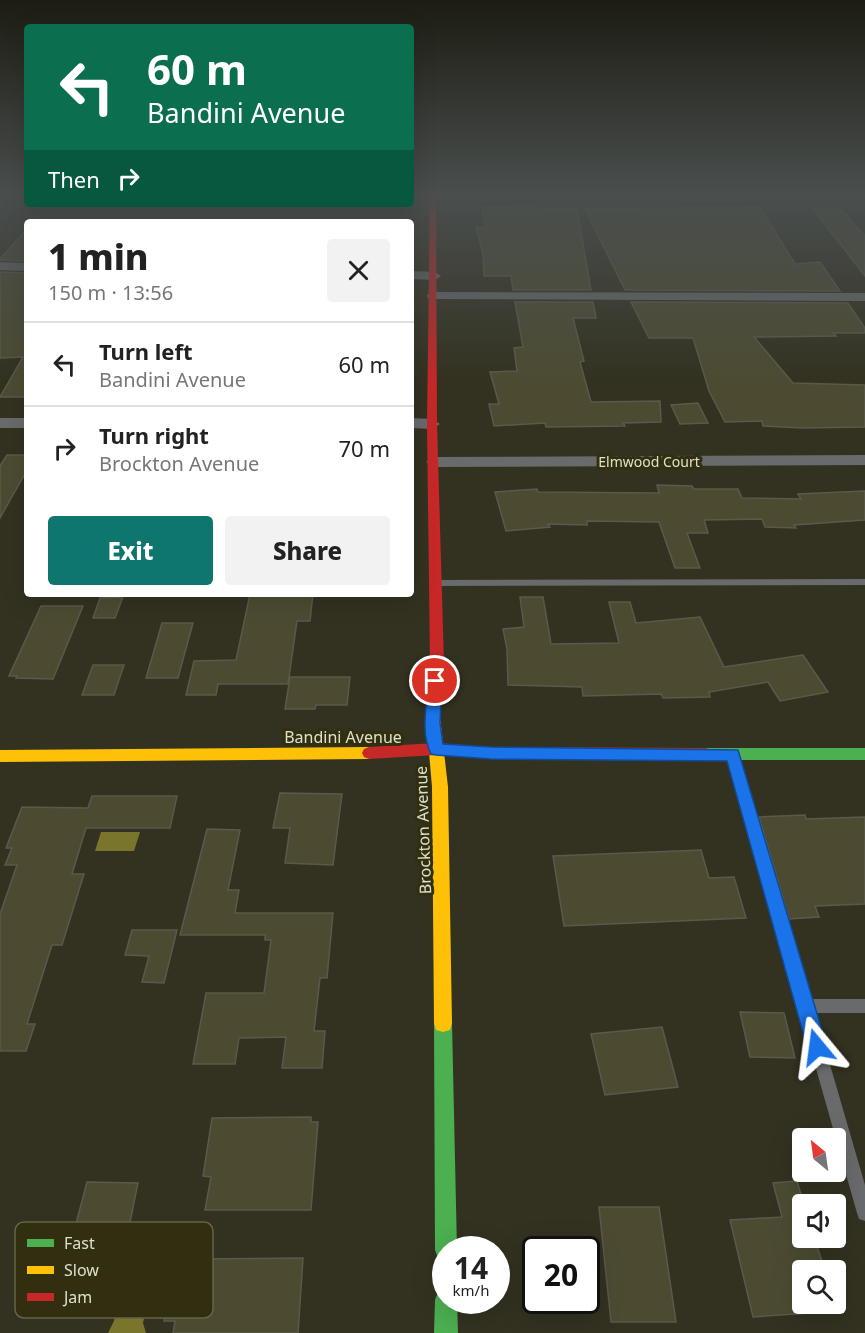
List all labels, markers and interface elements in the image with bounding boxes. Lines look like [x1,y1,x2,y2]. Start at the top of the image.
text: 60 m [147,40,247,97]
icon: left [48,48,126,126]
text: Bandini Avenue [147,94,345,131]
icon: right [112,162,145,195]
text: Then [48,164,100,194]
text: 1 min [48,232,149,281]
button: close [327,239,390,302]
text: 150 m · 13:56 [48,279,173,306]
text: Turn left [99,336,193,366]
icon: left [48,348,81,381]
text: 60 m [339,349,390,379]
text: Bandini Avenue [99,366,246,393]
text: Turn right [99,420,209,450]
icon: right [48,432,81,465]
text: 70 m [339,433,390,463]
text: Brockton Avenue [99,450,259,477]
street label: Elmwood Court [598,452,700,471]
button: Exit [48,516,213,585]
button: Share [225,516,390,585]
pin [409,655,460,706]
icon: arrive [418,664,451,697]
street label: Bandini Avenue [284,726,402,748]
street label: Brockton Avenue [410,766,436,894]
position arrow [785,1015,849,1079]
north arrow [792,1128,846,1182]
map controls [792,1128,846,1314]
button: sound [792,1194,846,1248]
legend [15,1222,213,1318]
text: Fast [64,1232,95,1254]
speed limit sign: 20 [522,1236,600,1314]
text: 14 [454,1247,488,1288]
text: Slow [64,1259,99,1281]
button: search [792,1260,846,1314]
text: km/h [453,1280,489,1300]
text: Jam [62,1286,92,1308]

